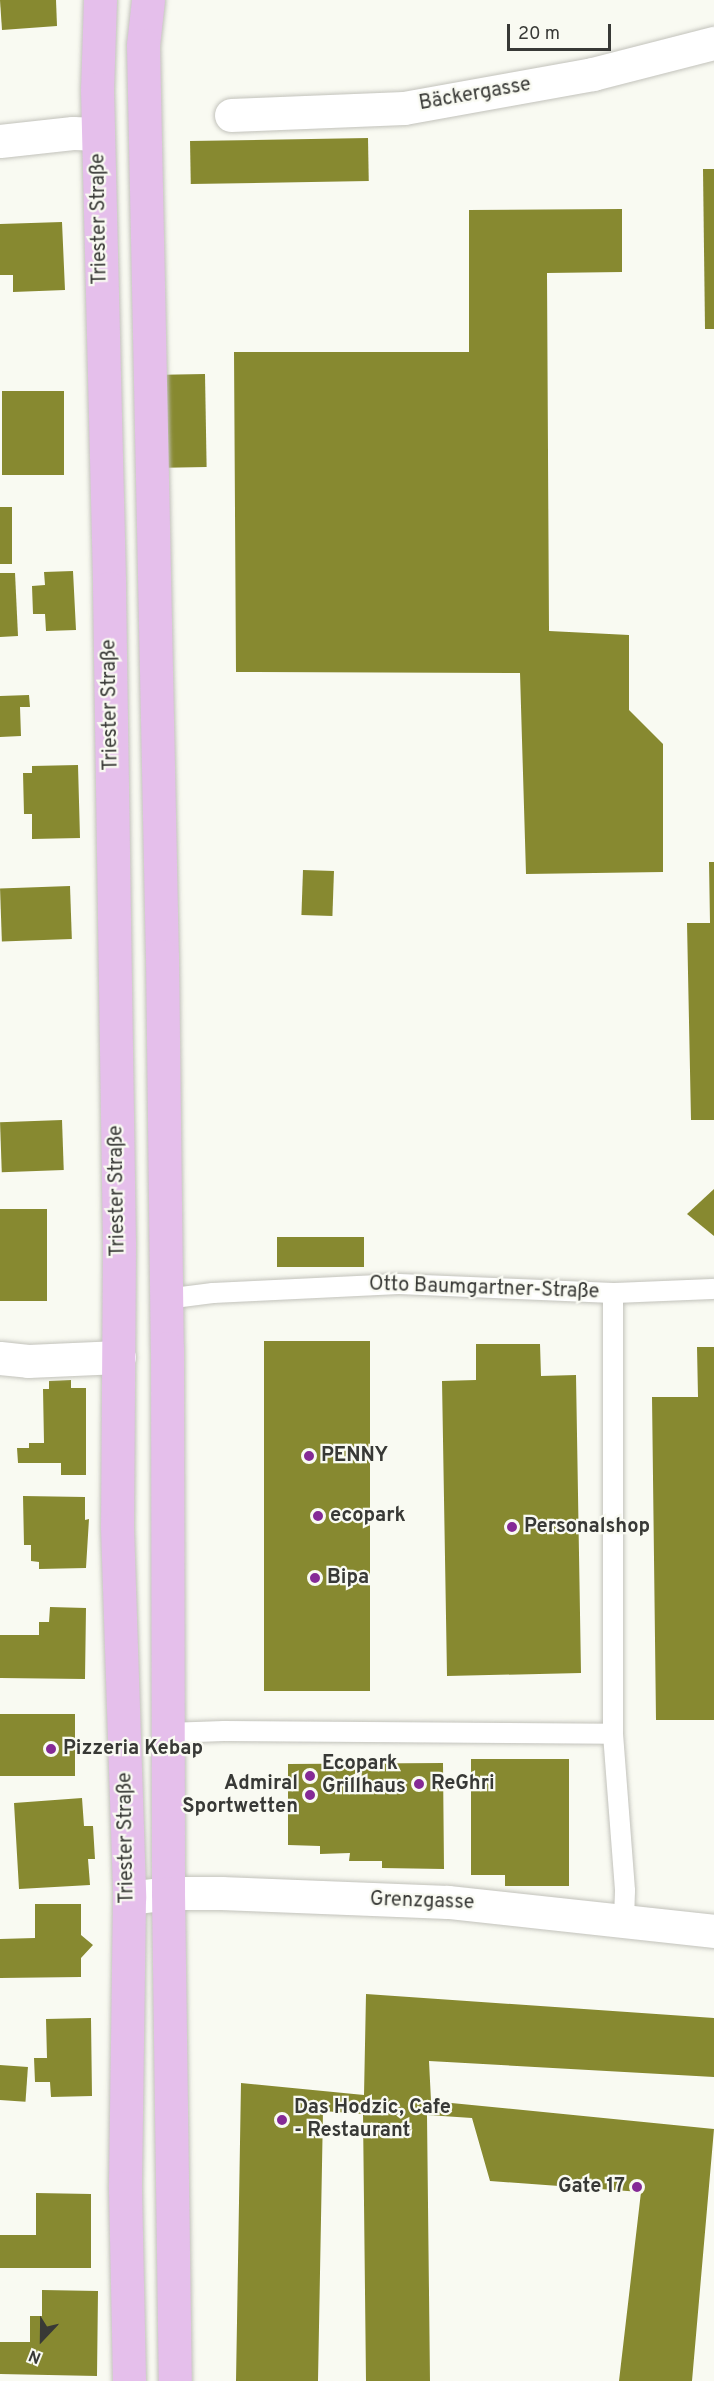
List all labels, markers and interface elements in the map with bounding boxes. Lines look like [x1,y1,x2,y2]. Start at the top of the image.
scale bar [510,12,614,50]
text: 20 m [518,23,560,46]
street label: Bäckergasse [417,73,533,117]
street label: Triester Straße [87,153,113,285]
street label: Triester Straße [98,639,124,771]
street label: Triester Straße [105,1125,131,1257]
street label: Otto Baumgartner-Straße [368,1273,600,1305]
place label: PENNY [321,1444,388,1468]
marker: PENNY [302,1449,316,1463]
place label: ecopark [330,1504,406,1528]
marker: ecopark [311,1509,325,1523]
place label: Personalshop [524,1515,650,1539]
marker: Personalshop [505,1520,519,1534]
place label: Bipa [327,1566,369,1590]
marker: Bipa [308,1571,322,1585]
place label: Pizzeria Kebap [63,1737,203,1761]
marker: Pizzeria Kebap [44,1742,58,1756]
place label: Ecopark Grillhaus [322,1752,406,1799]
marker: Ecopark Grillhaus [303,1769,317,1783]
street label: Triester Straße [114,1772,140,1904]
place label: Admiral Sportwetten [182,1772,298,1819]
place label: ReGhri [431,1772,495,1796]
marker: ReGhri [412,1777,426,1791]
marker: Admiral Sportwetten [303,1788,317,1802]
street label: Grenzgasse [369,1888,475,1916]
place label: Das Hodzic, Cafe - Restaurant [294,2096,451,2143]
marker: Das Hodzic, Cafe - Restaurant [275,2113,289,2127]
place label: Gate 17 [558,2175,625,2199]
marker: Gate 17 [630,2180,644,2194]
north arrow [12,2309,72,2369]
text: N [26,2344,44,2367]

